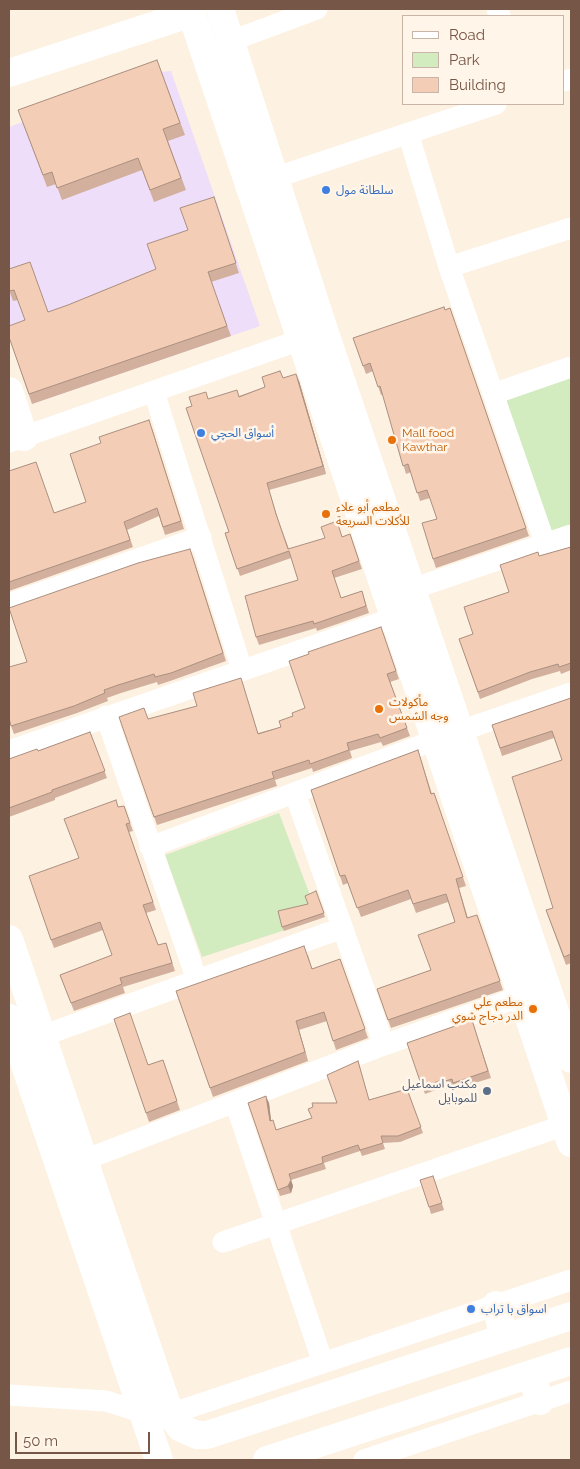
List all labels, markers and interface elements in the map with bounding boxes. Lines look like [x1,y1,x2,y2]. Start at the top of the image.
legend [402,15,565,105]
text: Road [449,26,485,44]
text: Park [449,51,480,69]
text: Building [449,76,506,94]
place label: سلطانة مول [336,183,393,197]
marker: سلطانة مول [320,184,332,196]
place label: أسواق الحچي [211,426,274,440]
place label: Mall food Kawthar [402,426,454,454]
marker: أسواق الحچي [195,427,207,439]
marker: Mall food Kawthar [386,434,398,446]
place label: مطعم أبو علاء للأكلات السريعة [336,500,410,528]
marker: مطعم أبو علاء للأكلات السريعة [320,508,332,520]
place label: مأكولات وجه الشمس [389,695,449,723]
marker: مأكولات وجه الشمس [373,703,385,715]
place label: مطعم علي الدر دجاج شوي [452,995,523,1023]
marker: مطعم علي الدر دجاج شوي [527,1003,539,1015]
place label: مكنب اسماعيل للموبايل [402,1077,477,1105]
marker: مكنب اسماعيل للموبايل [481,1085,493,1097]
place label: اسواق با تراب [481,1302,547,1316]
marker: اسواق با تراب [465,1303,477,1315]
scale bar [18,1422,152,1454]
text: 50 m [23,1432,58,1450]

